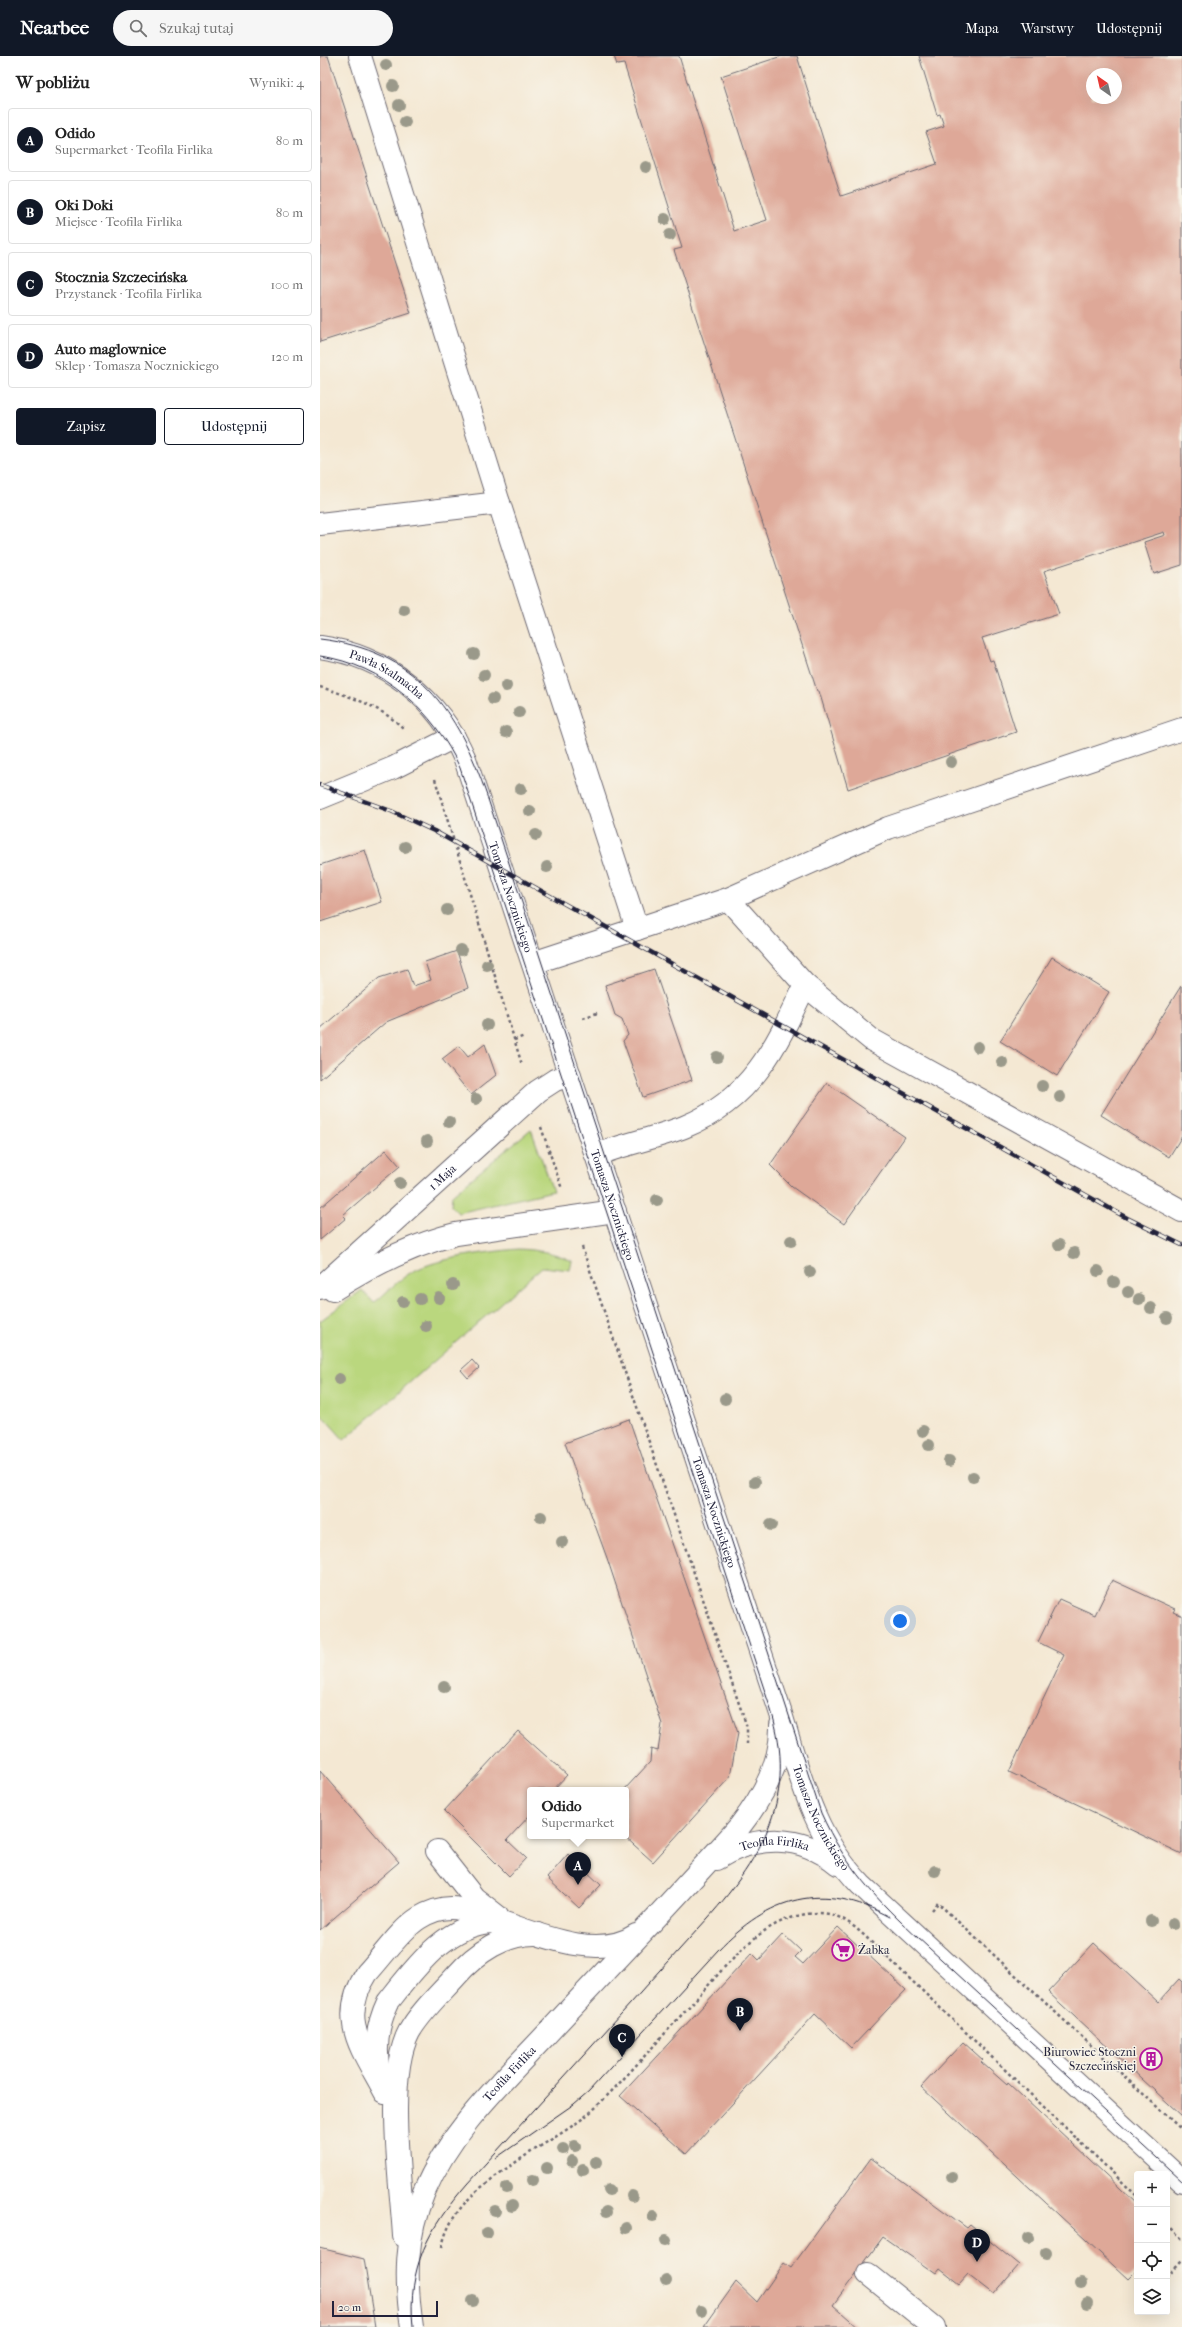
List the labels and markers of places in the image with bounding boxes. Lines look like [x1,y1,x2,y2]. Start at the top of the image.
pin: A [565,1852,591,1885]
supermarket icon: Żabka [830,1937,856,1963]
place label: Żabka [858,1942,890,1957]
pin: B [727,1998,753,2031]
pin: C [609,2024,635,2057]
place label: Biurowiec Stoczni Szczecińskiej [1043,2045,1136,2073]
building icon: Biurowiec Stoczni Szczecińskiej [1138,2046,1164,2072]
pin: D [964,2229,990,2262]

